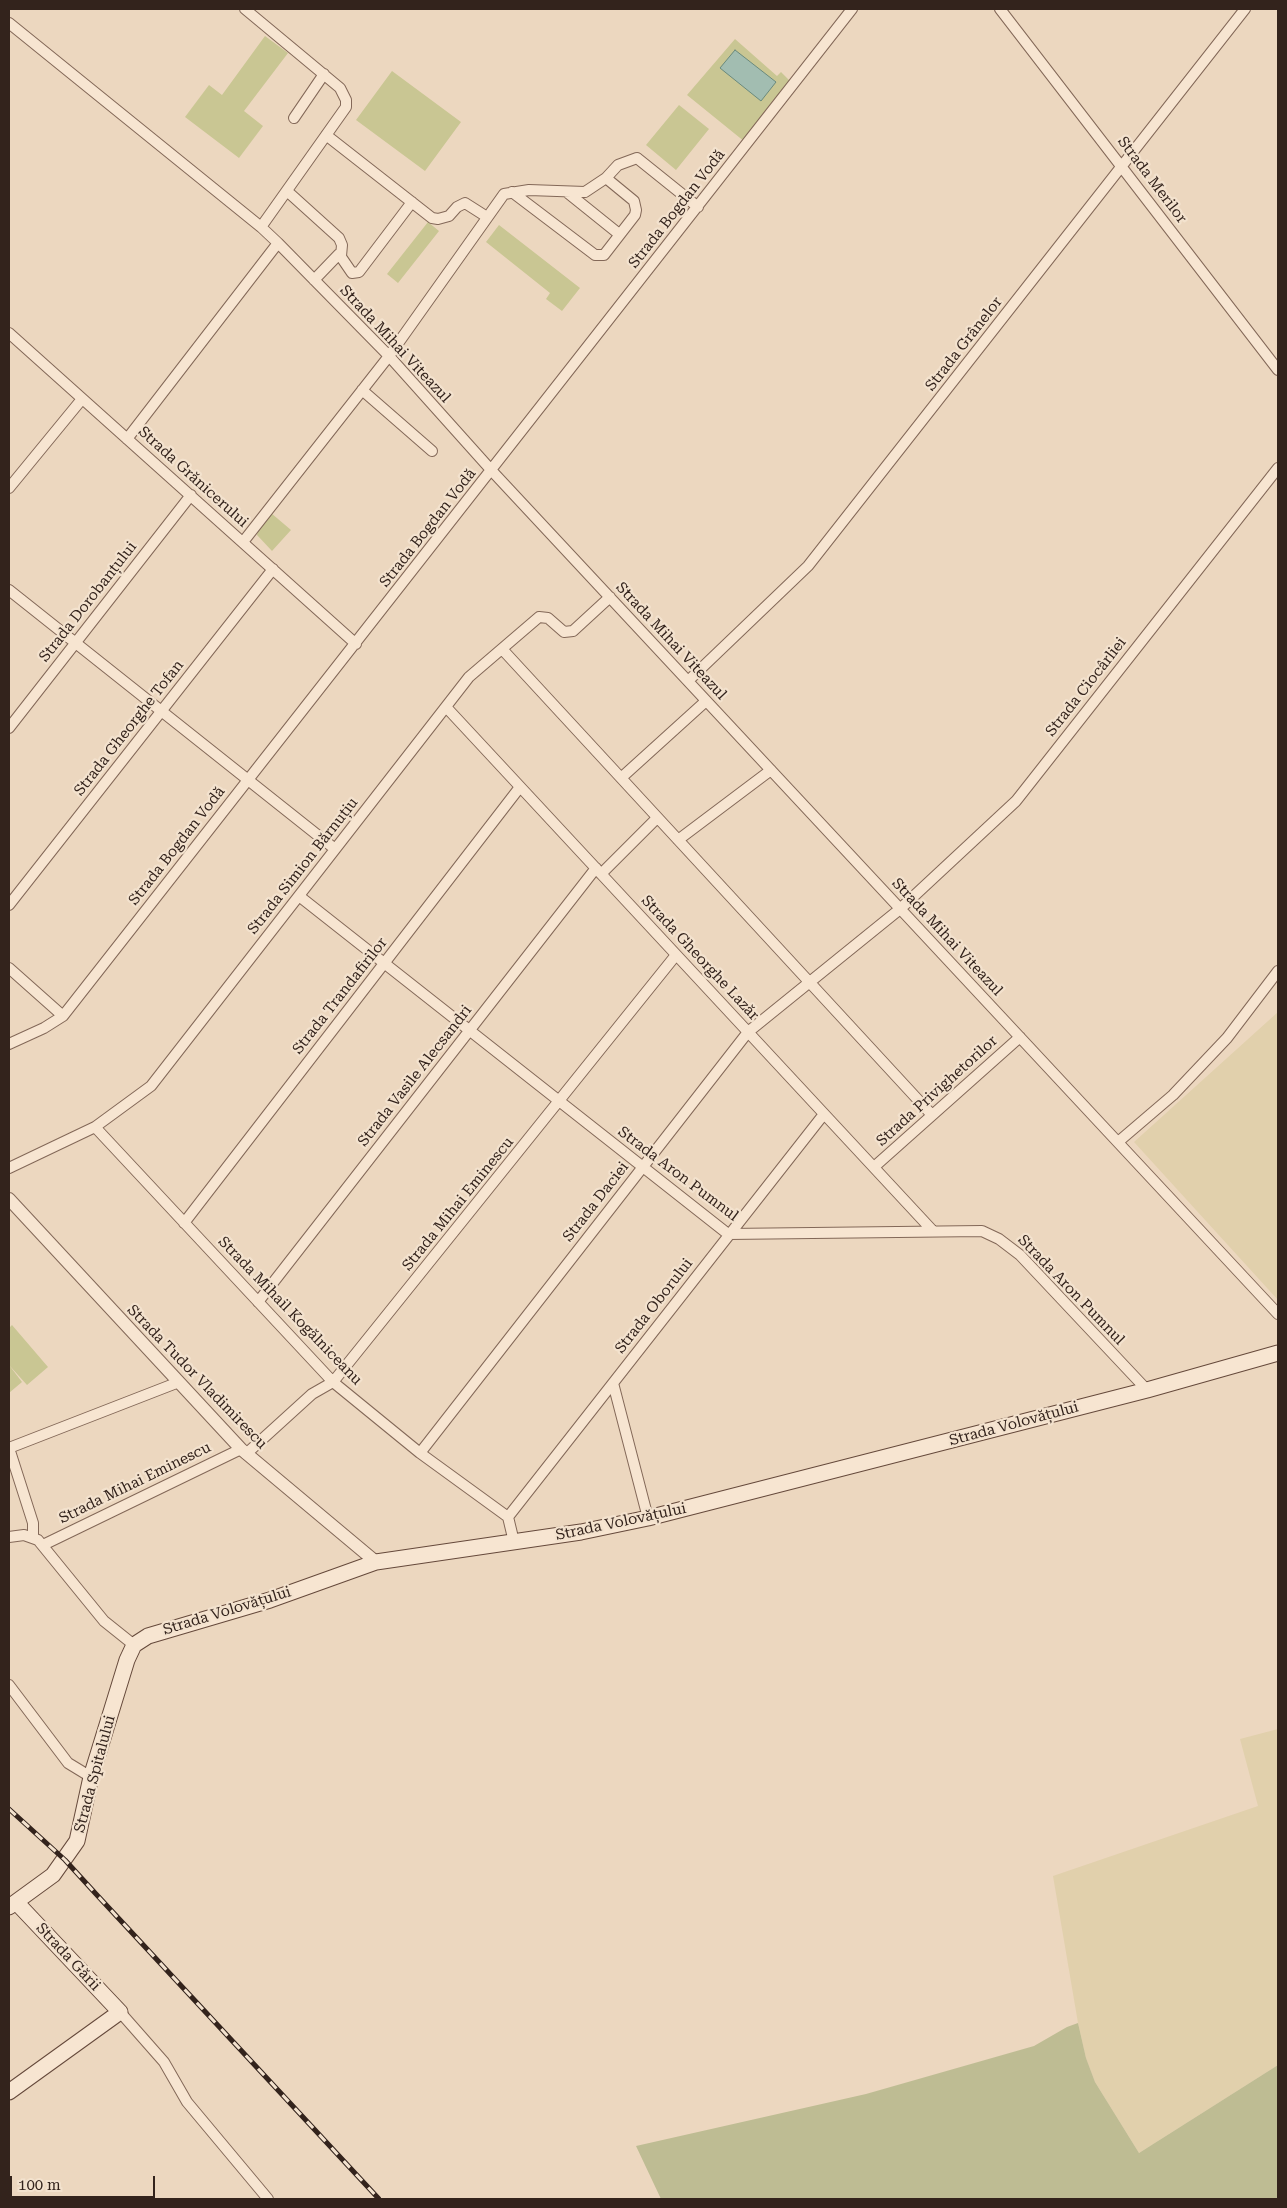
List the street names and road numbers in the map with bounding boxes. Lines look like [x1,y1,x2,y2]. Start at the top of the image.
street label: Strada Merilor [1114,133,1190,227]
street label: Strada Bogdan Vodă [625,146,729,272]
street label: Strada Mihai Viteazul [336,282,454,406]
street label: Strada Grânelor [922,294,1006,394]
street label: Strada Grănicerului [134,423,252,531]
street label: Strada Bogdan Vodă [376,465,480,591]
street label: Strada Dorobanțului [35,538,141,666]
street label: Strada Mihai Viteazul [612,579,730,703]
street label: Strada Ciocârliei [1042,634,1130,740]
street label: Strada Gheorghe Tofan [71,657,187,799]
street label: Strada Bogdan Vodă [125,783,229,909]
street label: Strada Simion Bărnuțiu [244,794,362,938]
street label: Strada Mihai Viteazul [888,875,1006,999]
street label: Strada Gheorghe Lazăr [637,892,763,1024]
street label: Strada Trandafirilor [289,934,391,1058]
street label: Strada Vasile Alecsandri [354,1002,476,1150]
street label: Strada Privighetorilor [873,1032,1001,1150]
street label: Strada Aron Pumnul [614,1123,742,1225]
street label: Strada Mihai Eminescu [399,1134,517,1274]
street label: Strada Daciei [559,1159,633,1245]
street label: Strada Aron Pumnul [1014,1231,1128,1349]
street label: Strada Mihail Kogălniceanu [214,1233,366,1389]
street label: Strada Oborului [611,1255,697,1357]
street label: Strada Tudor Vladimirescu [123,1301,271,1453]
street label: Strada Volovățului [947,1398,1081,1450]
street label: Strada Mihai Eminescu [56,1438,214,1528]
street label: Strada Volovățului [554,1499,688,1545]
street label: Strada Volovățului [161,1583,293,1639]
street label: Strada Spitalului [71,1713,119,1835]
street label: Strada Gării [32,1919,104,1995]

